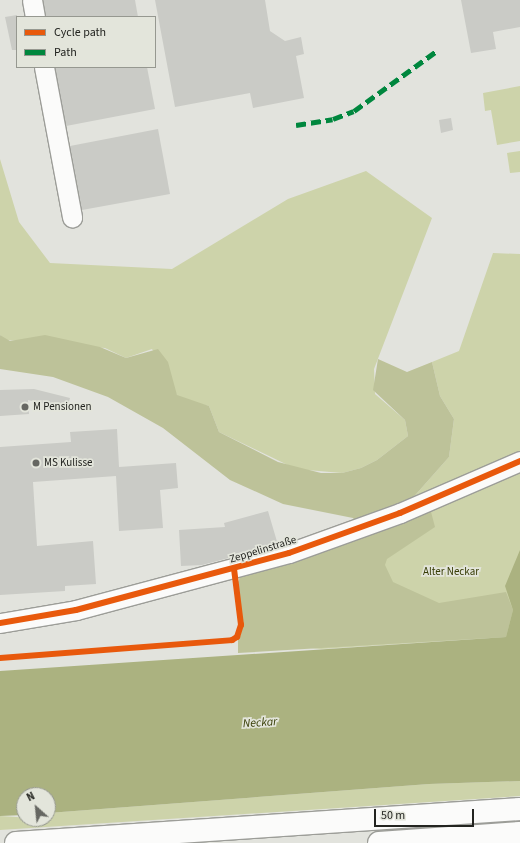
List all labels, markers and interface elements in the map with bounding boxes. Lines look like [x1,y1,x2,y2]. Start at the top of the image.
legend [16,16,156,68]
text: Cycle path [54,24,106,41]
text: Path [54,44,77,61]
place label: M Pensionen [33,400,91,414]
marker: M Pensionen [20,402,30,412]
place label: MS Kulisse [44,456,92,470]
marker: MS Kulisse [31,458,41,468]
street label: Zeppelinstraße [228,534,298,566]
park label: Alter Neckar [423,565,479,579]
water label: Neckar [242,715,278,731]
north arrow [16,787,56,827]
text: N [24,788,37,805]
scale bar [376,801,476,827]
text: 50 m [381,807,405,824]

